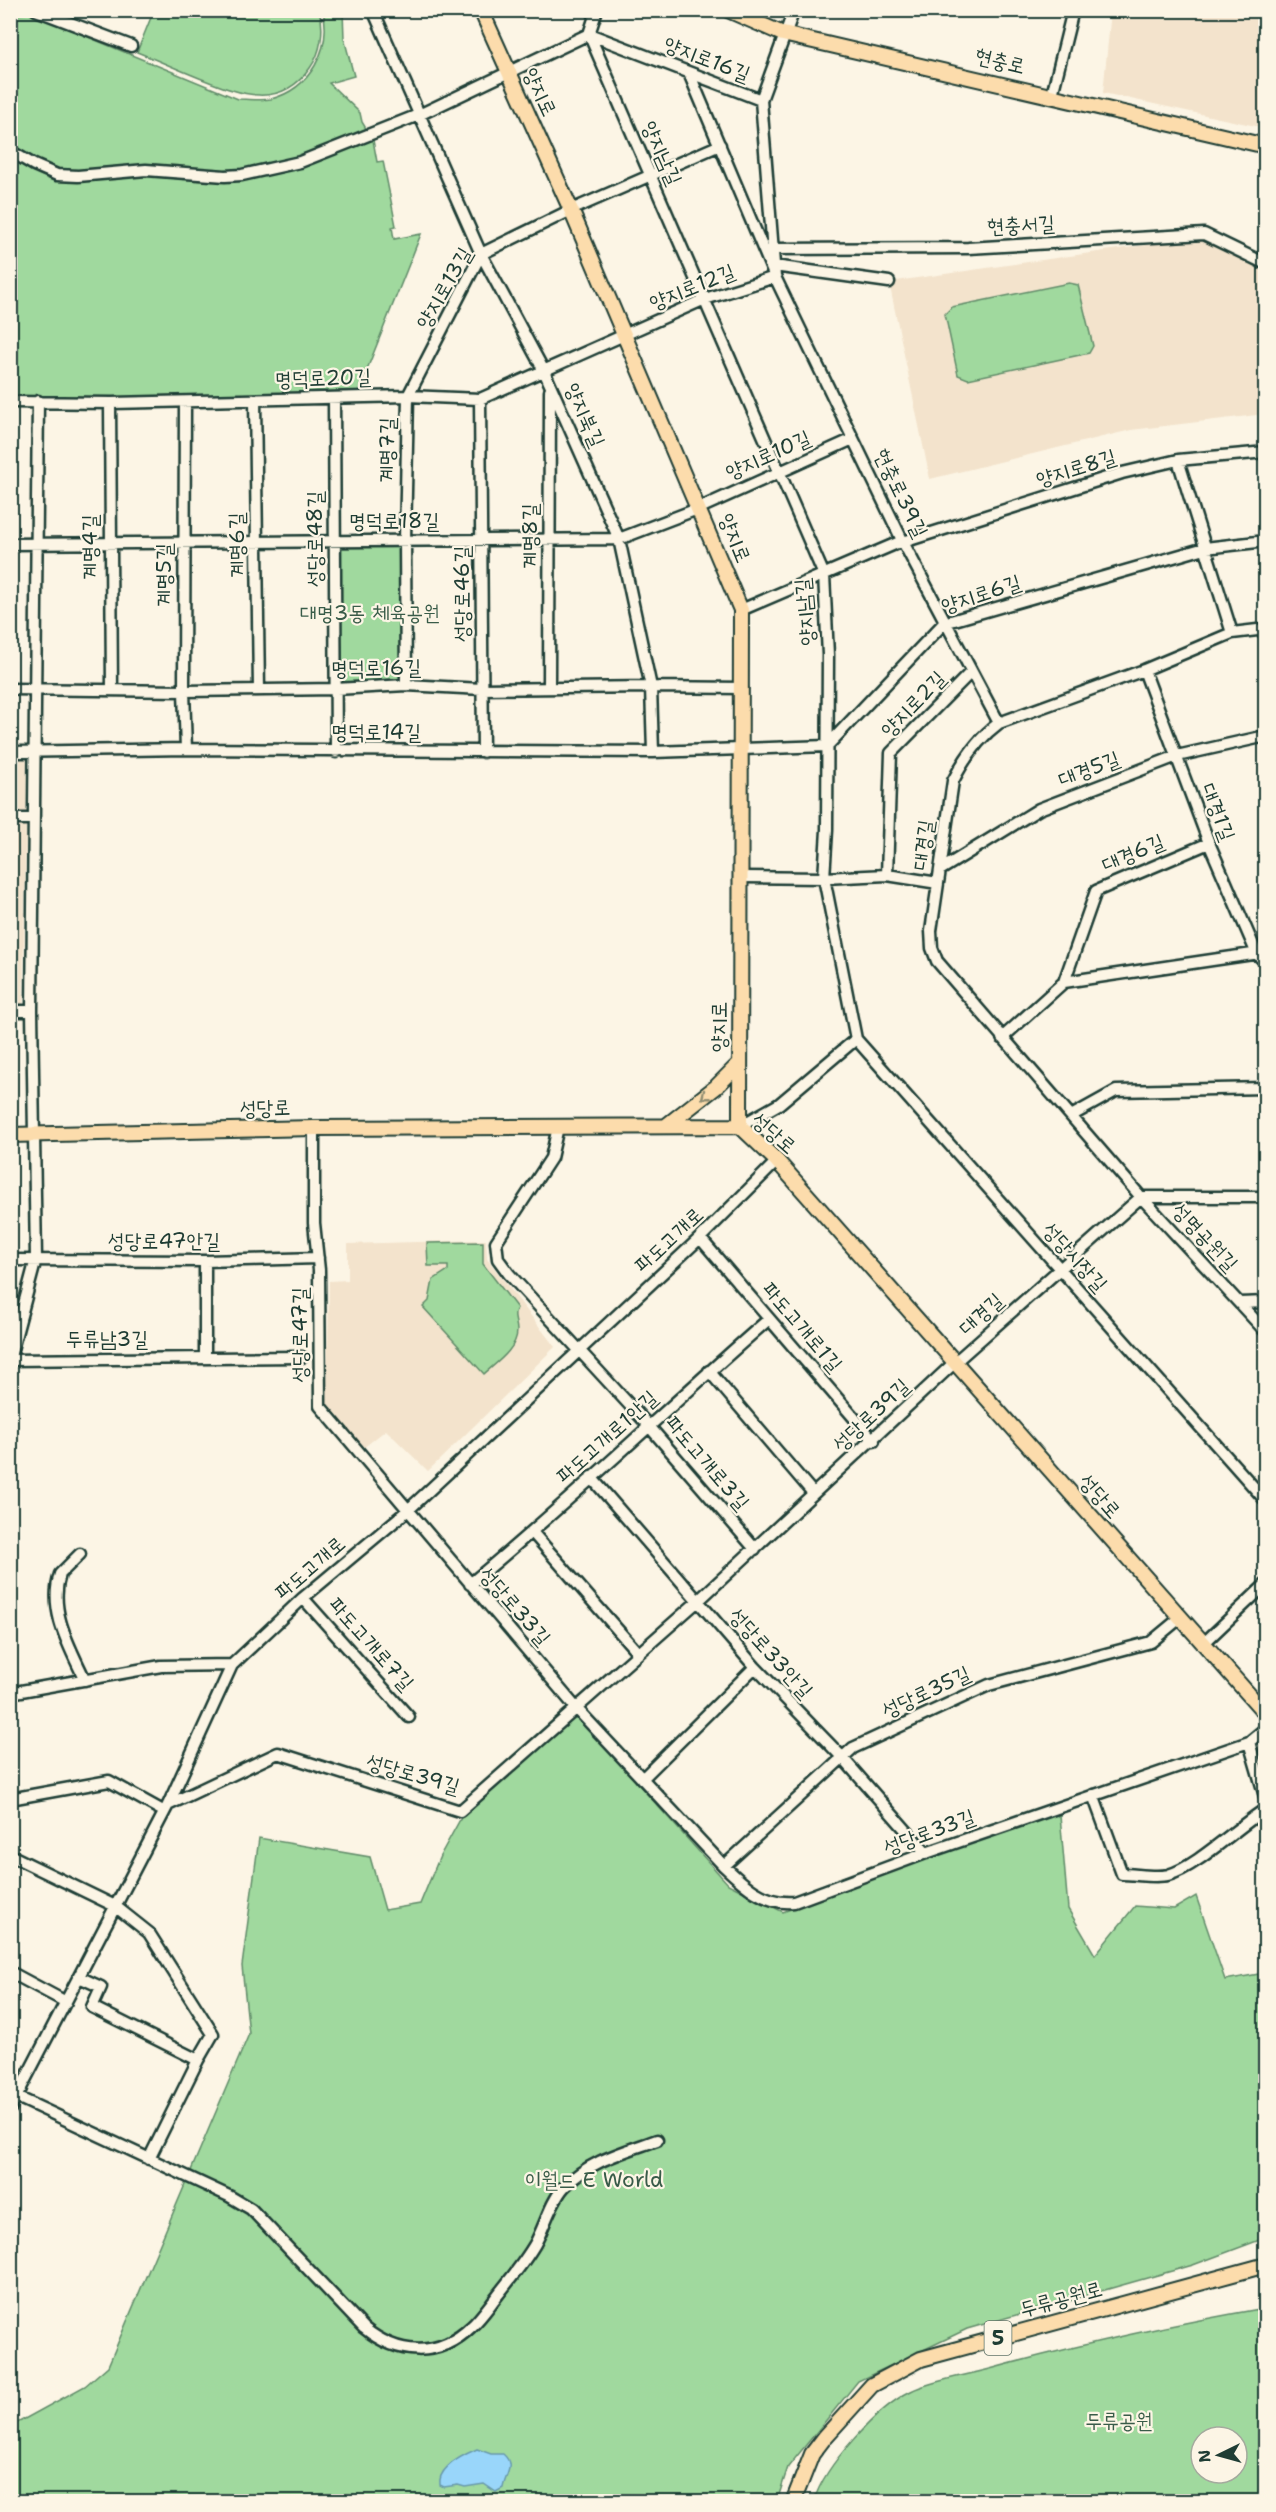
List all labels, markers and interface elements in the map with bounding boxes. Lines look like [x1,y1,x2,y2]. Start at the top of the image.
street label: 양지로16길 [660,30,754,88]
street label: 현충로 [972,42,1028,80]
street label: 양지로 [517,63,563,121]
street label: 양지남길 [635,116,689,190]
street label: 현충서길 [987,209,1056,241]
street label: 양지로13길 [409,242,479,334]
street label: 양지로12길 [645,257,739,317]
street label: 명덕로20길 [274,362,372,394]
street label: 양지북길 [558,378,612,452]
street label: 계명7길 [372,417,402,483]
street label: 양지로10길 [721,424,815,486]
street label: 양지로8길 [1033,443,1120,493]
street label: 현충로39길 [867,444,935,542]
street label: 성당로48길 [301,491,329,587]
street label: 계명8길 [516,503,544,569]
street label: 명덕로18길 [349,507,439,535]
street label: 양지로 [713,509,757,567]
street label: 계명6길 [222,512,252,578]
street label: 계명4길 [76,514,104,580]
street label: 계명5길 [150,543,178,607]
street label: 성당로46길 [448,546,476,642]
street label: 양지로6길 [938,568,1025,620]
street label: 양지남길 [788,577,822,647]
park label: 대명3동 체육공원 [300,599,440,627]
street label: 명덕로16길 [331,653,422,683]
street label: 양지로2길 [874,665,952,743]
street label: 명덕로14길 [331,718,421,746]
street label: 대경5길 [1054,745,1124,793]
street label: 대경1길 [1194,779,1242,845]
street label: 대경길 [906,818,940,872]
street label: 대경6길 [1097,827,1169,879]
street label: 양지로 [705,1002,733,1052]
one-way arrow [701,1089,712,1100]
street label: 성당로 [239,1093,291,1123]
street label: 성당로 [746,1106,802,1160]
street label: 성명공원길 [1166,1197,1244,1278]
street label: 파도고개로 [629,1201,709,1279]
street label: 성당시장길 [1036,1216,1114,1298]
street label: 성당로47안길 [108,1227,220,1255]
street label: 파도고개로1길 [755,1276,849,1378]
street label: 성당로47길 [286,1287,314,1383]
street label: 대경길 [953,1287,1009,1341]
street label: 두류남3길 [66,1325,148,1353]
street label: 성당로39길 [826,1372,916,1458]
street label: 파도고개로1안길 [550,1384,664,1490]
street label: 파도고개로3길 [658,1410,756,1516]
street label: 성당로 [1073,1468,1127,1524]
street label: 파도고개로 [269,1530,351,1606]
street label: 성당로33길 [473,1561,557,1651]
street label: 파도고개로7길 [322,1591,420,1697]
street label: 성당로33안길 [723,1602,819,1704]
street label: 성당로35길 [877,1659,975,1725]
street label: 성당로39길 [363,1747,463,1801]
street label: 성당로33길 [879,1802,979,1862]
park label: 이월드 E World [525,2166,663,2194]
street label: 두류공원로 [1017,2275,1105,2323]
road number: 5 [984,2321,1012,2355]
park label: 두류공원 [1085,2407,1153,2435]
north arrow [1189,2425,1249,2485]
text: N [1194,2449,1216,2463]

